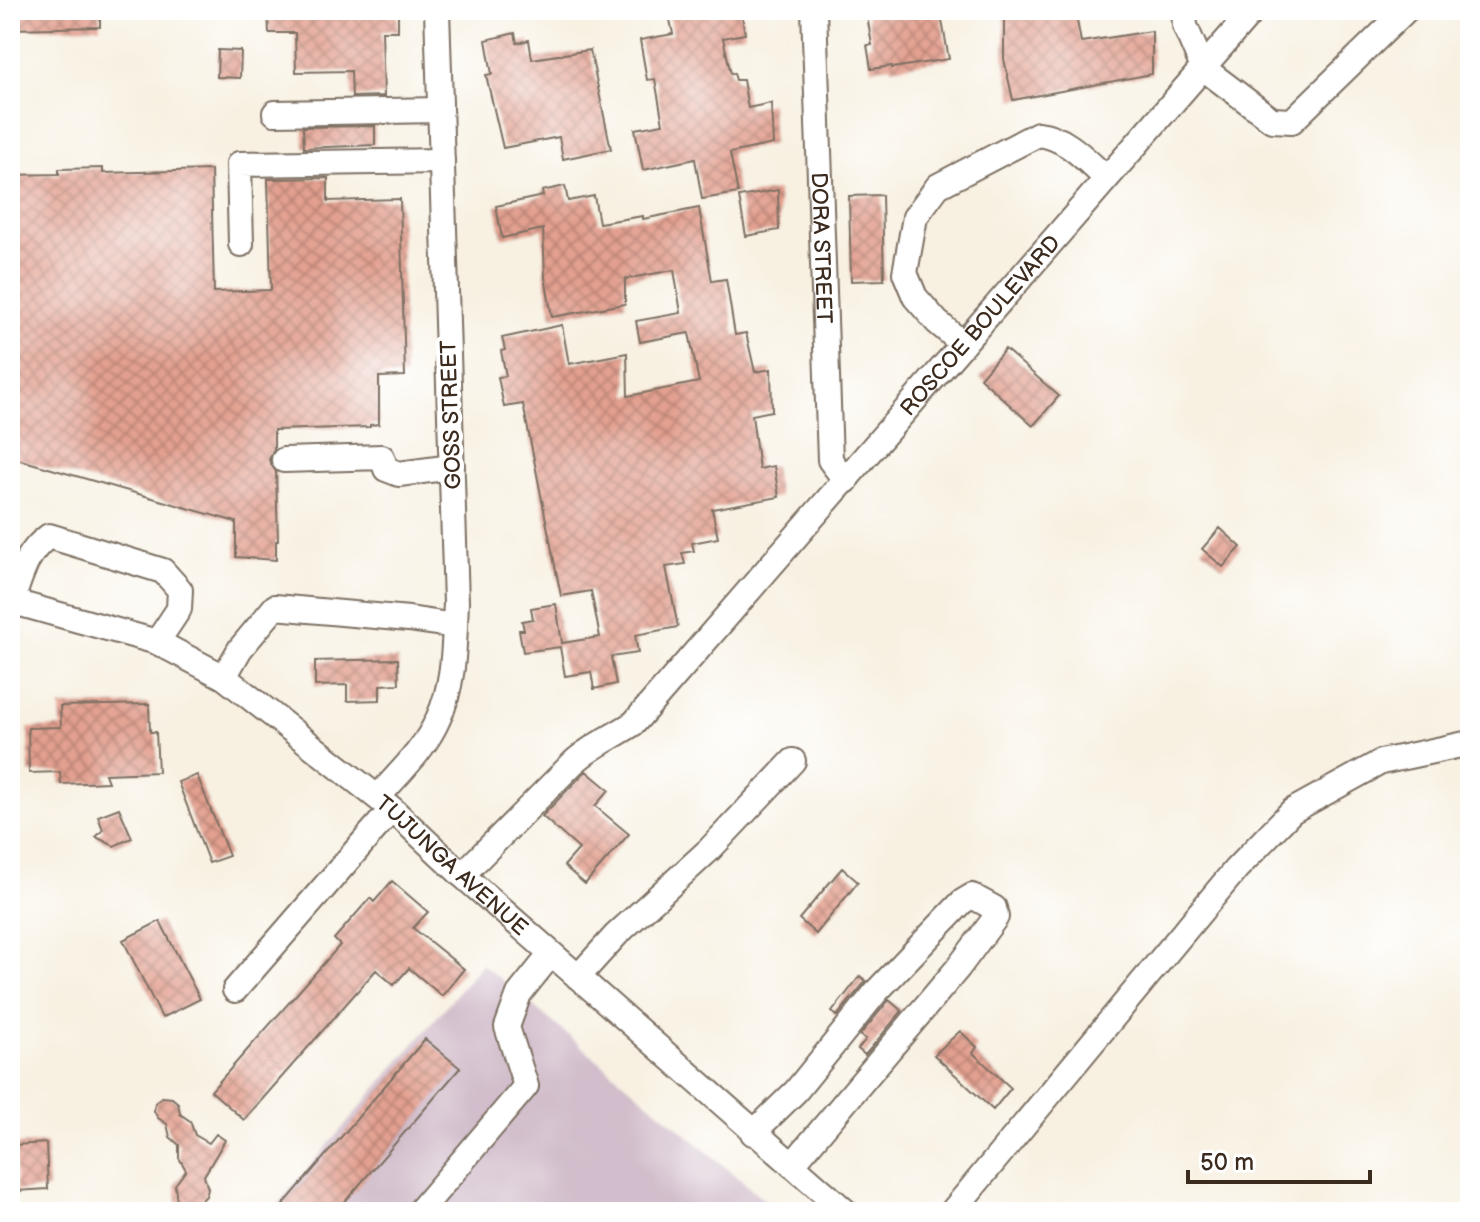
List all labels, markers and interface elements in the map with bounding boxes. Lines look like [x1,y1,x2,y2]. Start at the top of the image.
street label: DORA STREET [805,172,837,324]
street label: ROSCOE BOULEVARD [895,230,1067,422]
street label: GOSS STREET [435,340,468,490]
street label: TUJUNGA AVENUE [370,790,533,942]
scale bar [1188,1134,1370,1184]
text: 50 m [1200,1148,1254,1177]

